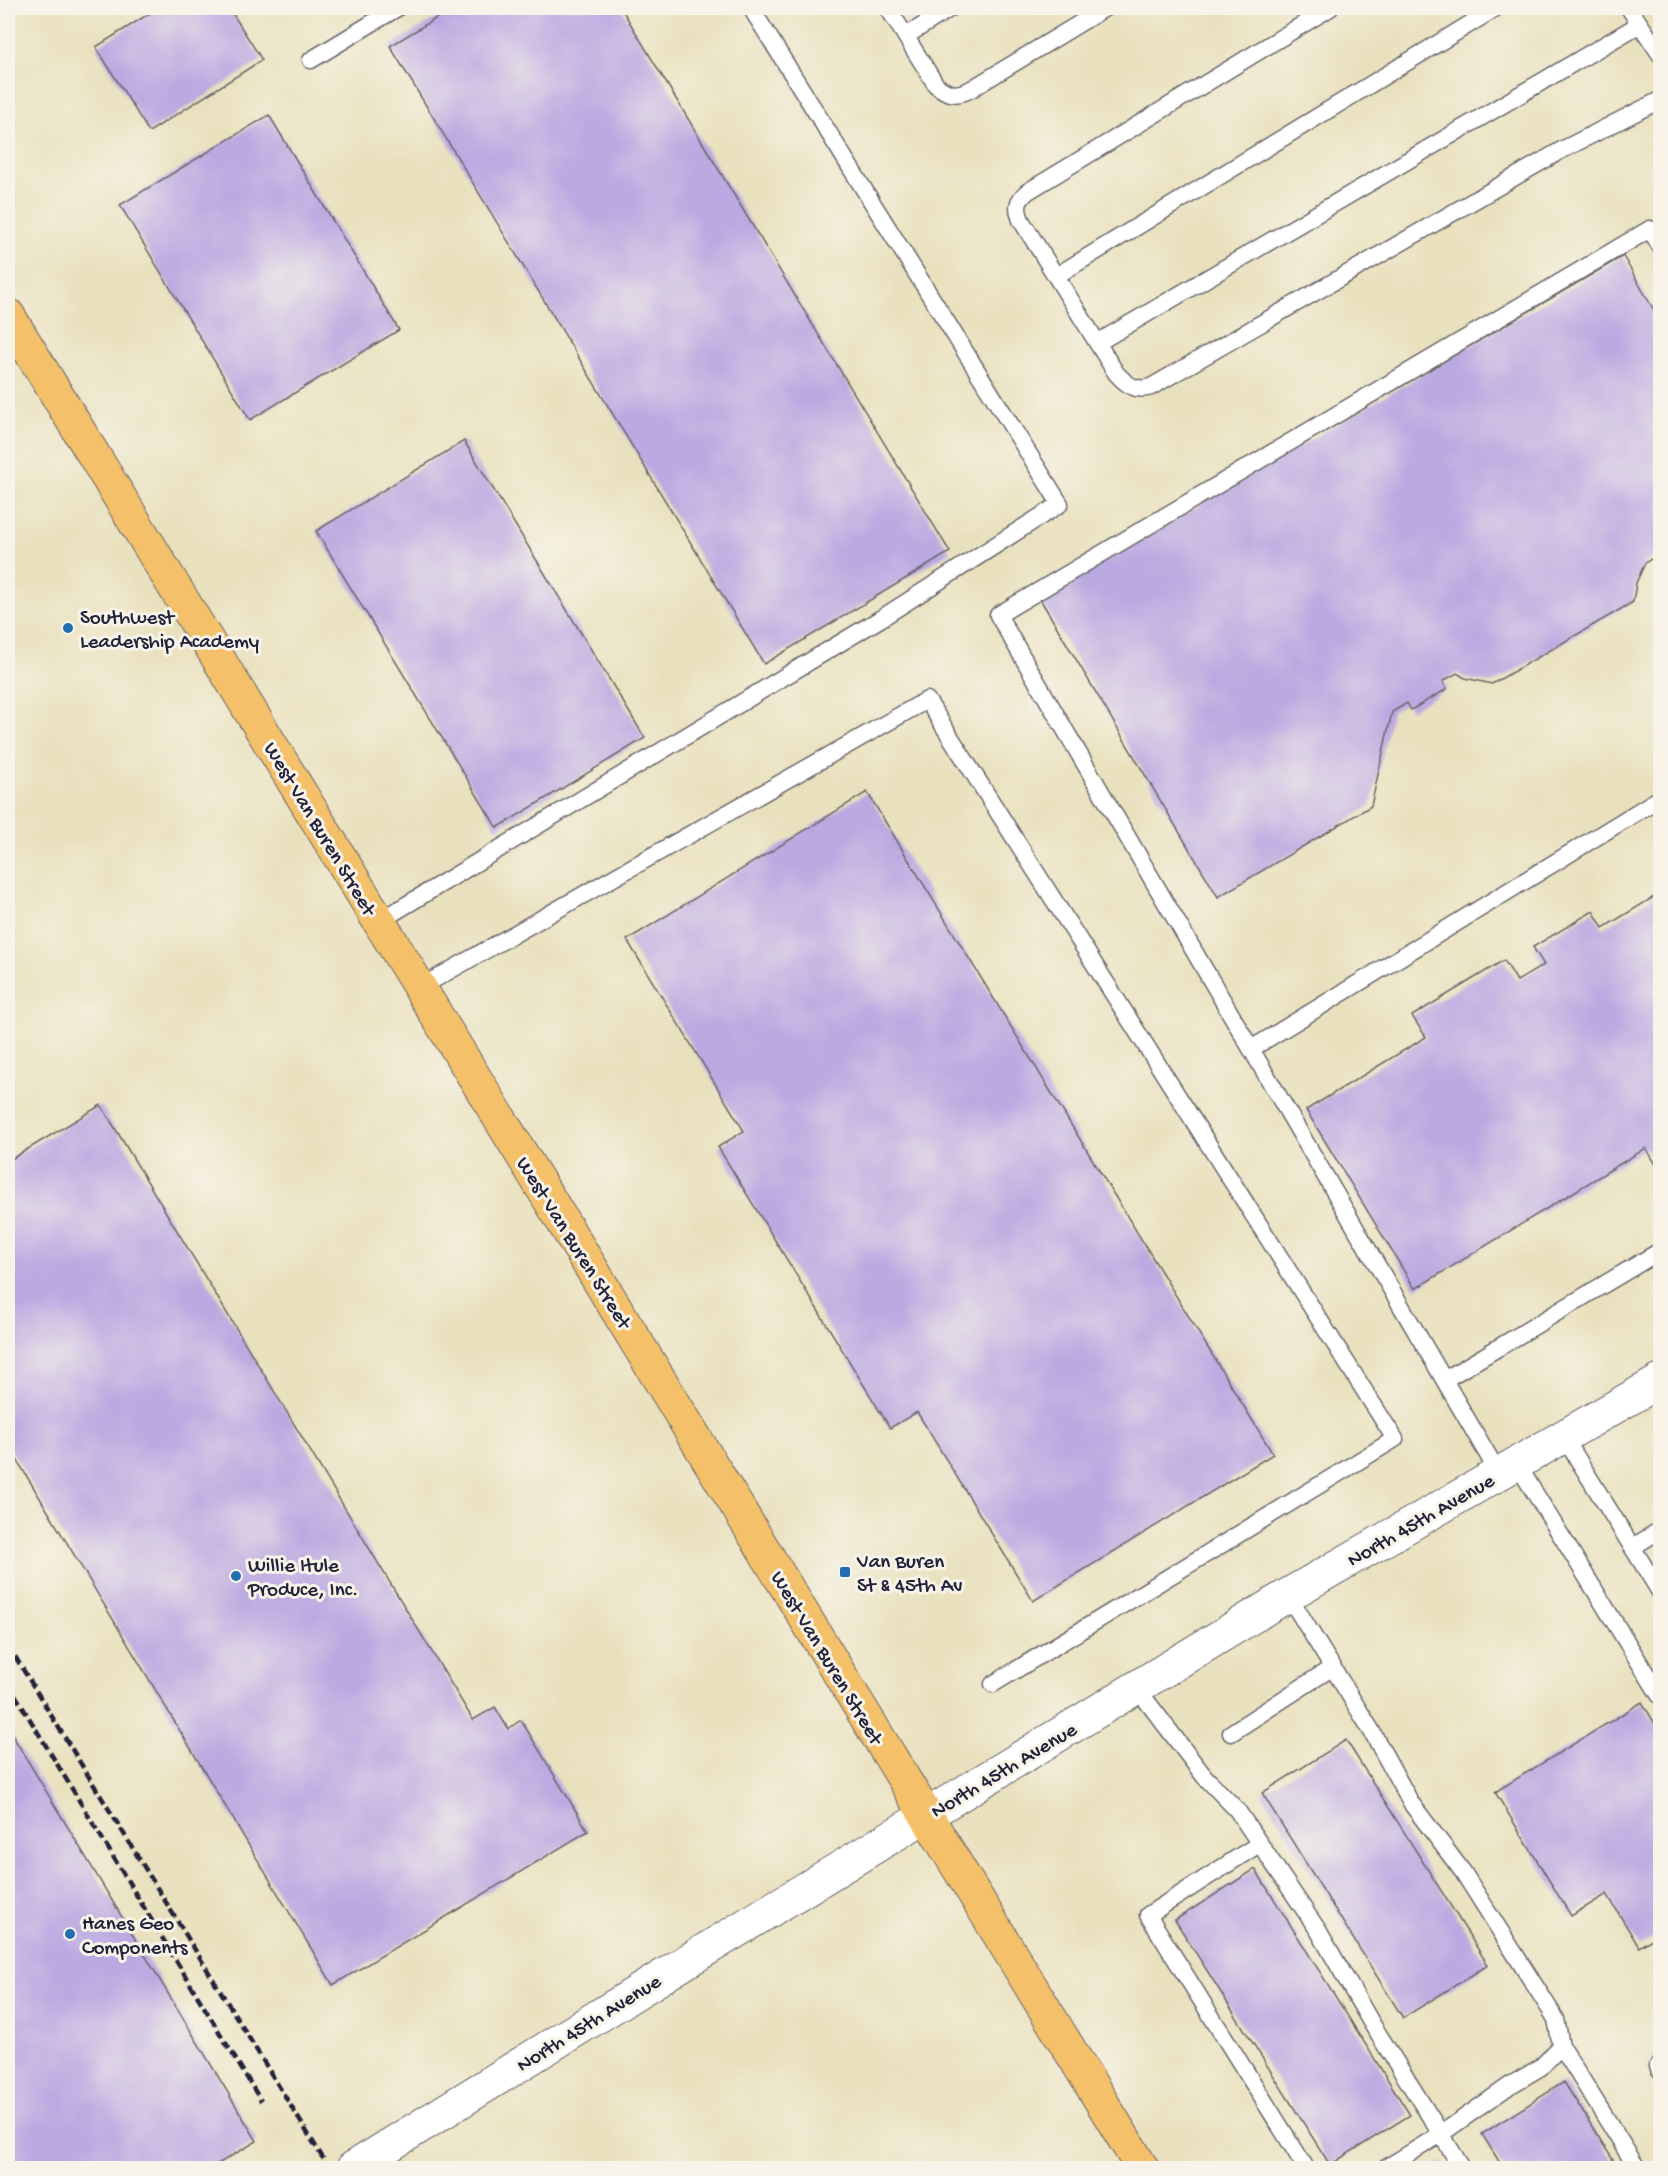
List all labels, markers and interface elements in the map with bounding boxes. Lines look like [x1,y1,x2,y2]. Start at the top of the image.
place label: Southwest Leadership Academy [80,607,259,656]
marker: Southwest Leadership Academy [61,621,75,635]
street label: West Van Buren Street [256,738,381,923]
street label: West Van Buren Street [509,1153,636,1337]
street label: North 45th Avenue [1344,1469,1501,1574]
place label: Van Buren St & 45th Av [856,1551,962,1600]
place label: Willie Itule Produce, Inc. [247,1555,358,1604]
marker: Van Buren St & 45th Av [838,1565,852,1579]
street label: West Van Buren Street [763,1567,888,1752]
marker: Willie Itule Produce, Inc. [229,1569,243,1583]
street label: North 45th Avenue [927,1718,1083,1825]
place label: Hanes Geo Components [82,1913,189,1962]
marker: Hanes Geo Components [63,1927,77,1941]
street label: North 45th Avenue [513,1970,668,2080]

